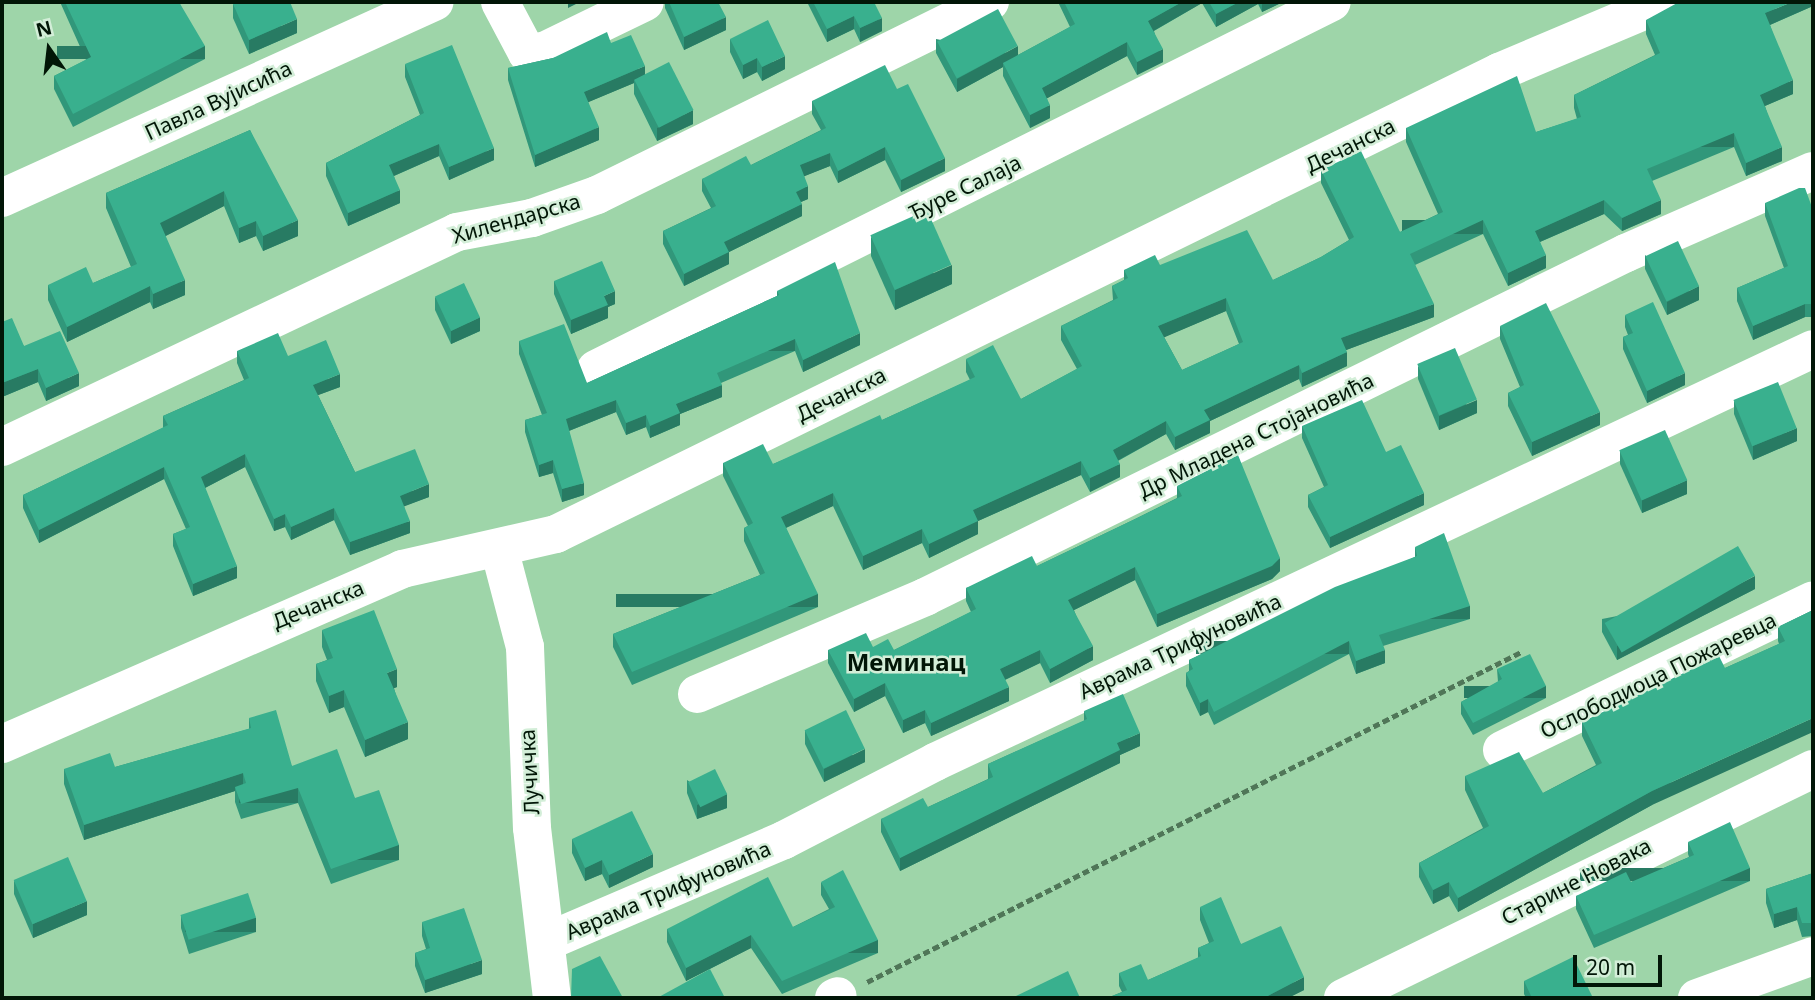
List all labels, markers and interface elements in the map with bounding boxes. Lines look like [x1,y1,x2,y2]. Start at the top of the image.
north arrow [14,14,84,84]
text: N [33,14,55,43]
street label: Павла Вујисића [141,55,295,145]
street label: Дечанска [1301,113,1399,177]
street label: Ђуре Салаја [905,149,1025,225]
street label: Хилендарска [449,188,583,248]
street label: Дечанска [792,362,890,426]
street label: Др Младена Стојановића [1134,367,1378,503]
street label: Дечанска [269,574,367,634]
street label: Аврама Трифуновића [1075,588,1285,704]
street label: Ослободиоца Пожаревца [1536,607,1780,743]
district label: Меминац [847,648,965,676]
street label: Лучичка [514,729,544,815]
street label: Старине Новака [1497,832,1655,930]
street label: Аврама Трифуновића [562,835,774,945]
scale bar [1577,940,1666,984]
text: 20 m [1586,953,1635,981]

